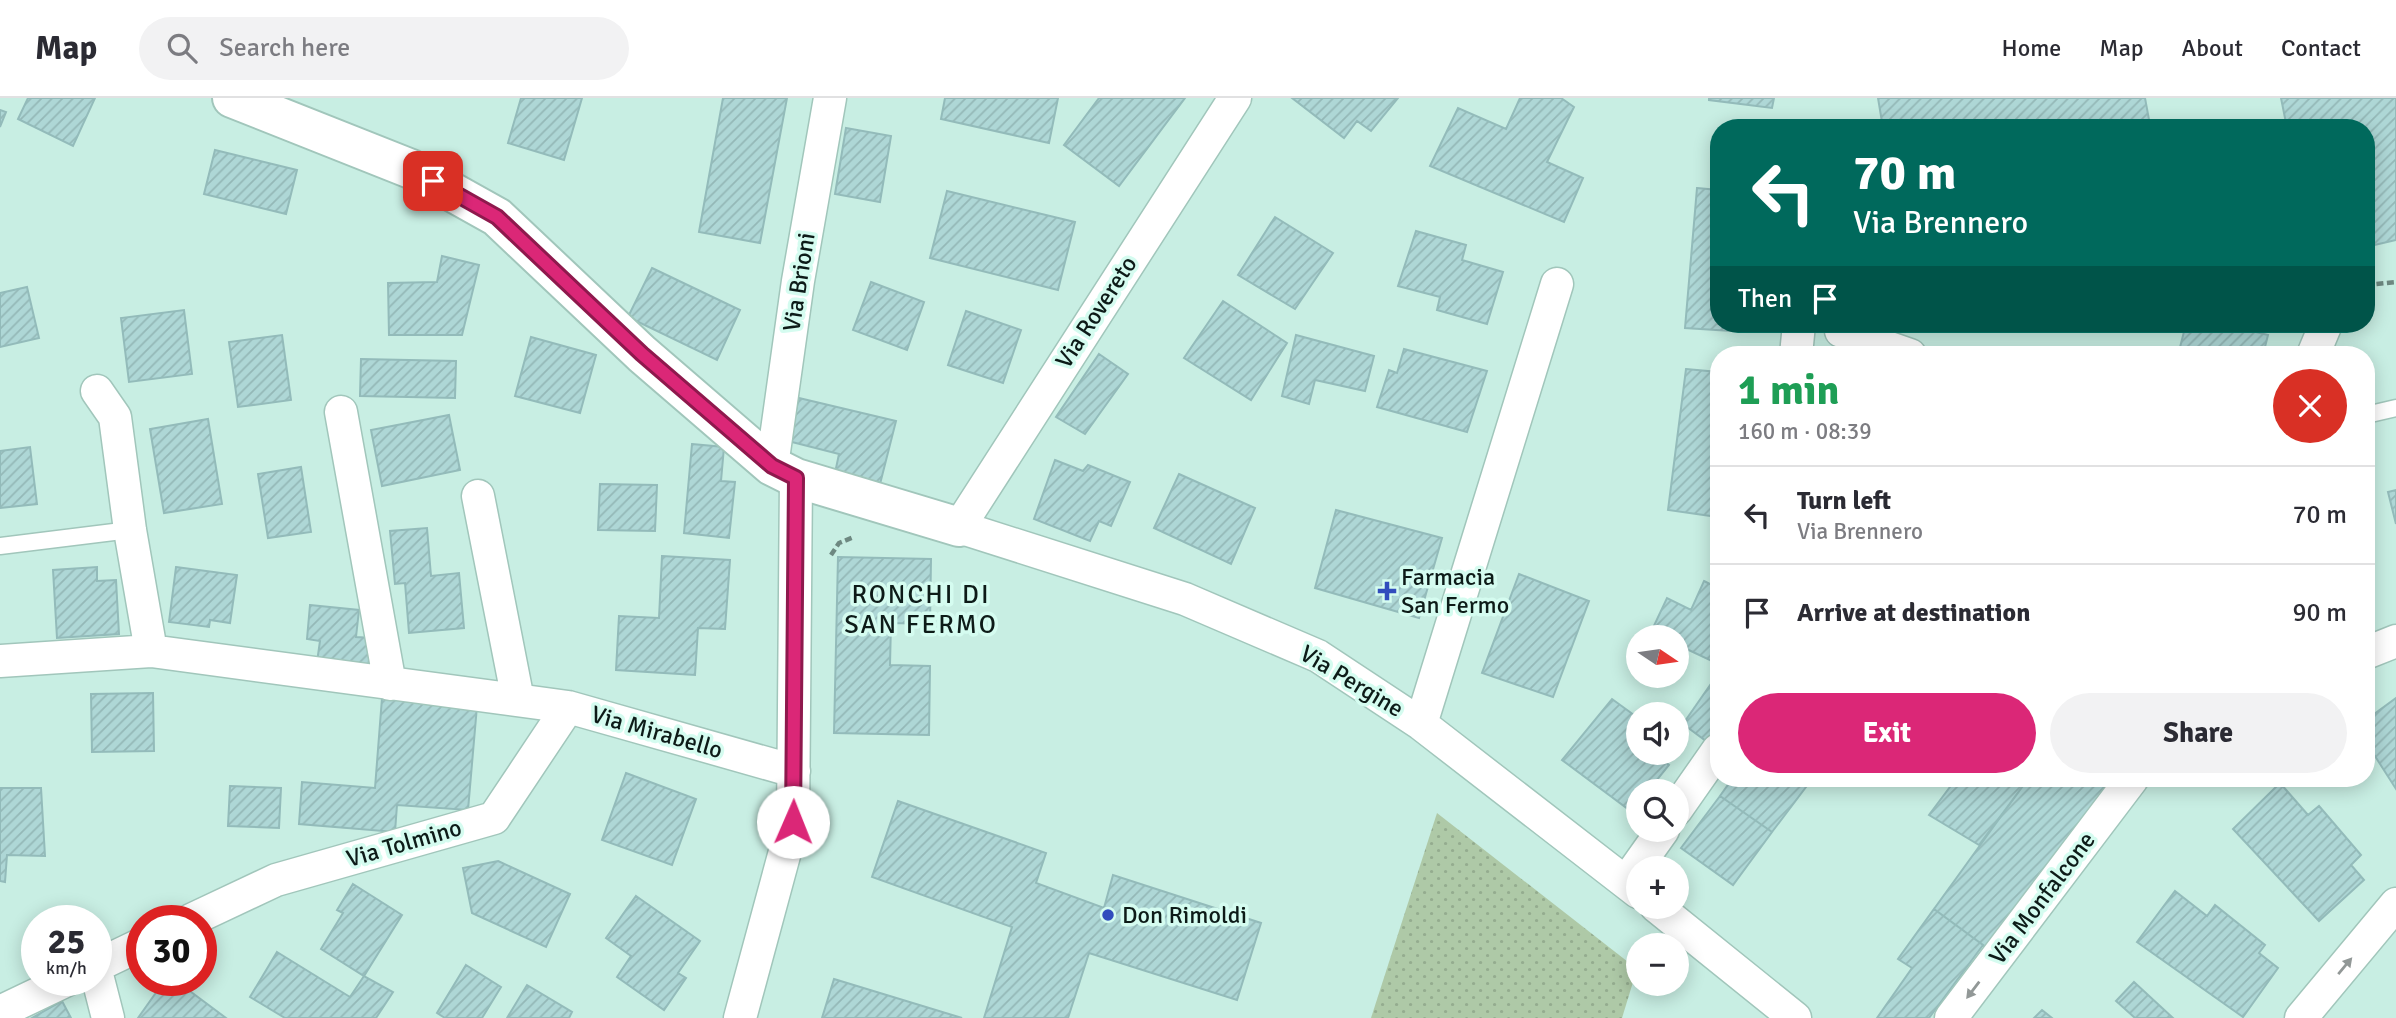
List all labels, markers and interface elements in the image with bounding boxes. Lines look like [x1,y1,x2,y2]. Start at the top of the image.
search box [139,17,629,80]
text: Map [35,28,97,69]
icon: search [163,29,201,67]
text: Search here [219,32,350,64]
text: Home [2001,33,2061,63]
text: Map [2099,33,2144,63]
text: About [2182,33,2243,63]
text: Contact [2281,33,2361,63]
text: 70 m [1853,143,1956,203]
icon: left [1738,147,1829,238]
pin [403,151,463,211]
icon: arrive [414,162,452,200]
text: Via Brennero [1853,203,2028,242]
street label: Via Brioni [776,230,822,334]
street label: Via Rovereto [1049,250,1143,374]
icon: arrive [1806,280,1844,318]
text: Then [1738,283,1792,315]
text: 1 min [1738,365,1839,416]
button: close [2273,369,2347,443]
text: 160 m · 08:39 [1738,417,1872,446]
text: Turn left [1797,485,1891,517]
icon: left [1738,496,1776,534]
text: 70 m [2292,499,2347,531]
text: Via Brennero [1797,517,1923,546]
place label: Farmacia San Fermo [1401,562,1509,620]
district label: RONCHI DI SAN FERMO [844,579,998,641]
marker: Farmacia San Fermo [1379,583,1395,599]
icon: arrive [1738,594,1776,632]
text: Arrive at destination [1797,597,2030,629]
text: 90 m [2292,597,2347,629]
north arrow [1626,625,1689,688]
map controls [1626,625,1689,996]
street label: Via Pergine [1295,638,1409,724]
button: Exit [1738,693,2036,773]
button: Share [2050,693,2347,773]
street label: Via Mirabello [588,699,726,765]
button: sound [1626,702,1689,765]
button: search [1626,779,1689,842]
position arrow [756,785,830,859]
street label: Via Tolmino [343,812,465,874]
street label: Via Monfalcone [1982,826,2102,970]
button: + [1626,856,1689,919]
place label: Don Rimoldi [1122,900,1247,930]
speed limit sign: 30 [126,905,217,996]
marker: Don Rimoldi [1100,907,1116,923]
text: 25 [48,920,85,963]
button: − [1626,933,1689,996]
text: km/h [46,957,87,979]
one-way arrow [2337,957,2352,975]
one-way arrow [1965,980,1980,998]

